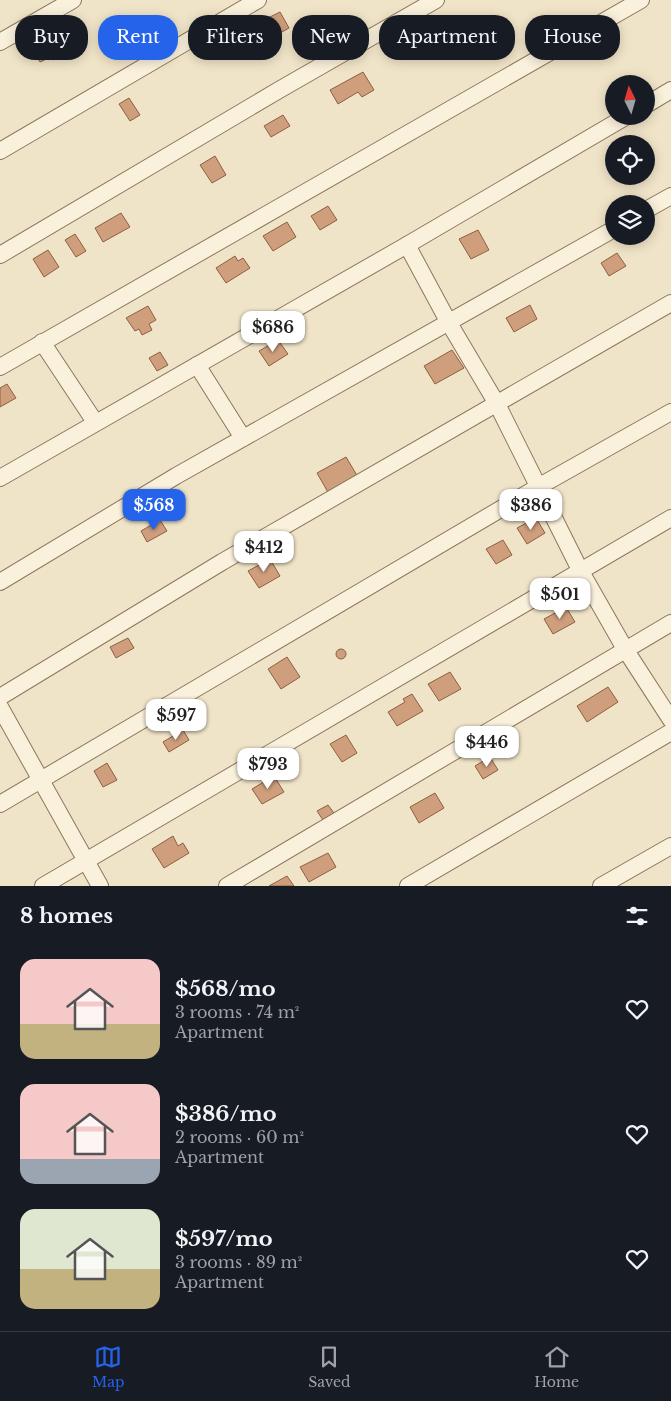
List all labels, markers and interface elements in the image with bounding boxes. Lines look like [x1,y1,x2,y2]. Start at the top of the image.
chip: Buy [15,15,88,60]
chip: Rent [98,15,178,60]
chip: Filters [188,15,282,60]
chip: New [292,15,369,60]
chip: Apartment [379,15,515,60]
chip: House [525,15,620,60]
north arrow [605,75,655,125]
map controls [605,75,655,245]
button: locate [605,135,655,185]
button: layers [605,195,655,245]
pin: $686 [243,310,303,353]
text: $686 [252,317,294,337]
pin: $568 [124,488,184,531]
pin: $386 [501,488,561,531]
text: $568 [134,495,174,515]
text: $386 [510,495,552,515]
pin: $412 [234,530,294,573]
text: $412 [245,537,283,557]
pin: $501 [530,578,590,620]
text: $501 [541,584,579,604]
pin: $597 [146,698,206,741]
text: $597 [157,705,195,725]
pin: $446 [457,726,517,768]
text: $446 [466,732,508,752]
pin: $793 [238,748,298,790]
text: $793 [248,754,288,774]
icon: filters [623,902,651,930]
text: 8 homes [20,903,113,929]
text: $568/mo [175,976,276,1002]
icon: home [60,979,120,1039]
icon: heart [623,995,651,1023]
text: 3 rooms · 74 m² [175,1002,299,1022]
text: Apartment [175,1022,264,1042]
text: $386/mo [175,1101,277,1127]
icon: home [60,1104,120,1164]
icon: heart [623,1120,651,1148]
text: 2 rooms · 60 m² [175,1127,304,1147]
text: Apartment [175,1147,264,1167]
text: $597/mo [175,1226,273,1252]
icon: home [60,1229,120,1289]
icon: heart [623,1245,651,1273]
text: 3 rooms · 89 m² [175,1252,302,1272]
text: Apartment [175,1272,264,1292]
tab: Map [92,1343,124,1391]
tab: Saved [308,1343,350,1391]
tab: Home [534,1343,579,1391]

